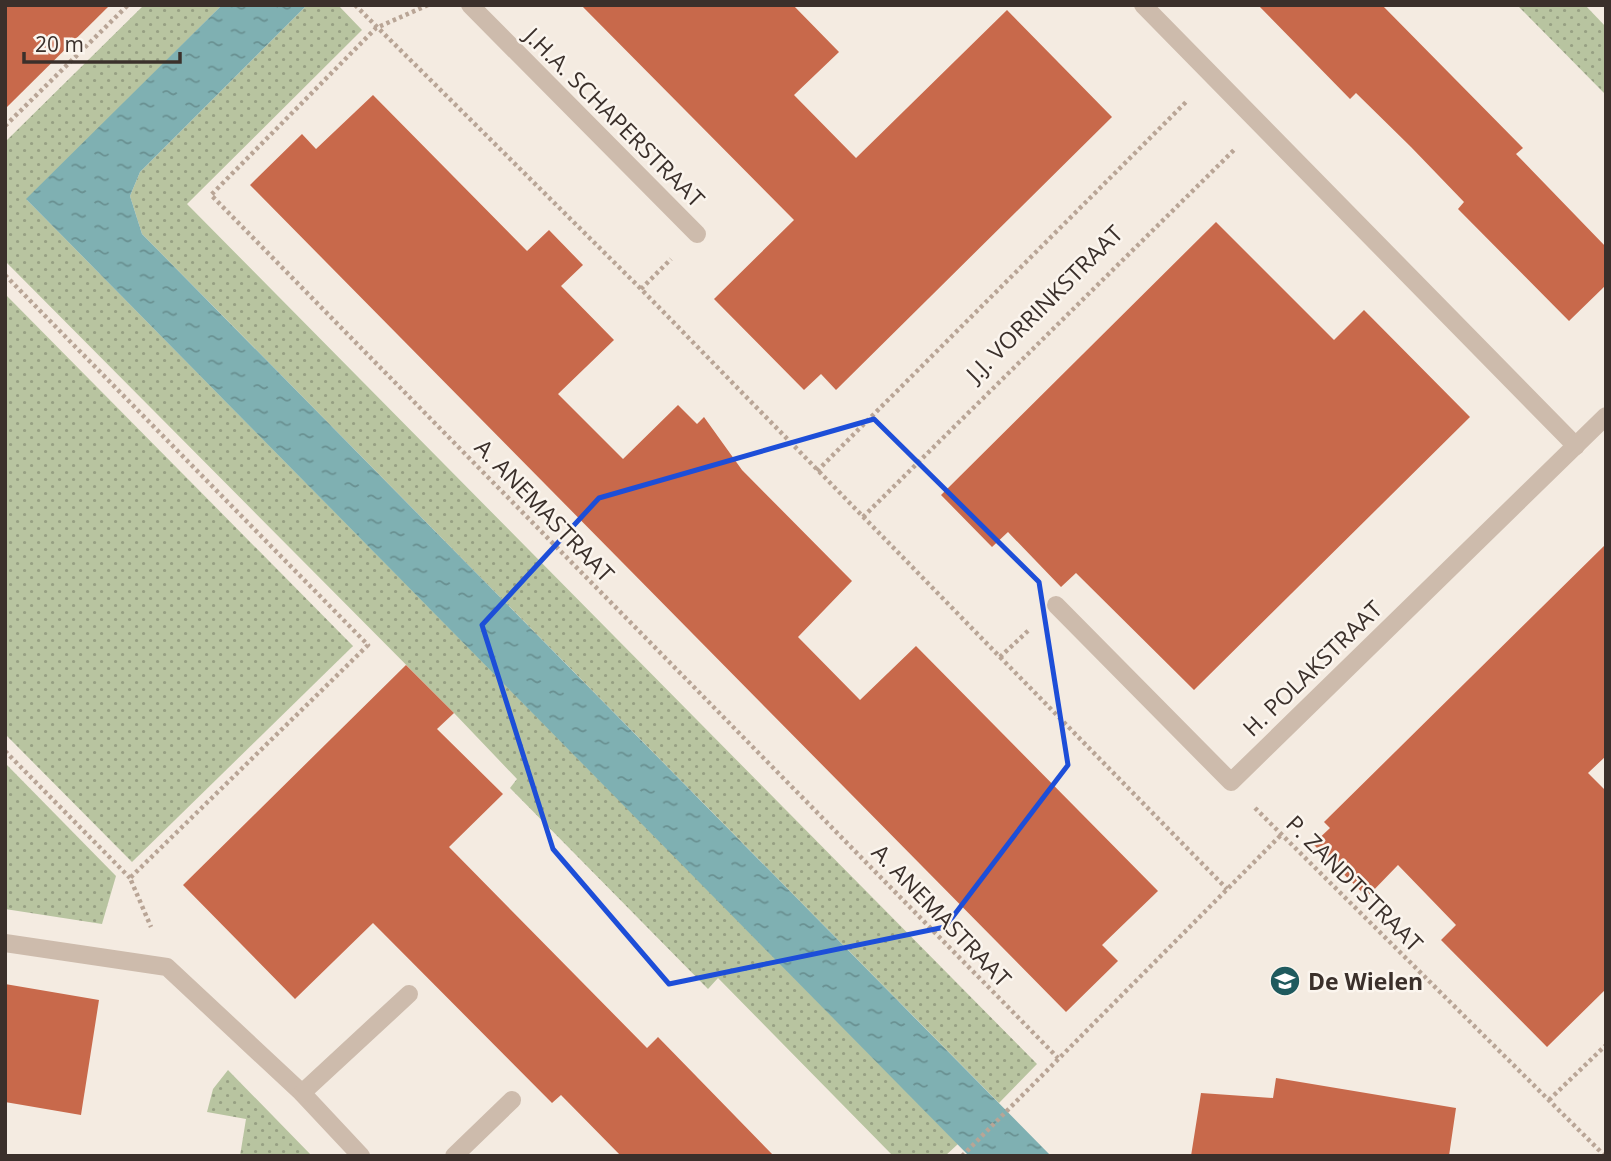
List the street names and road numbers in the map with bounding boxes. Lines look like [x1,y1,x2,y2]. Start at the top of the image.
street label: J.H.A. SCHAPERSTRAAT [517,19,712,214]
street label: J.J. VORRINKSTRAAT [957,217,1130,390]
street label: A. ANEMASTRAAT [468,431,622,589]
street label: H. POLAKSTRAAT [1235,593,1389,743]
street label: P. ZANDTSTRAAT [1280,808,1431,959]
street label: A. ANEMASTRAAT [865,836,1019,994]

